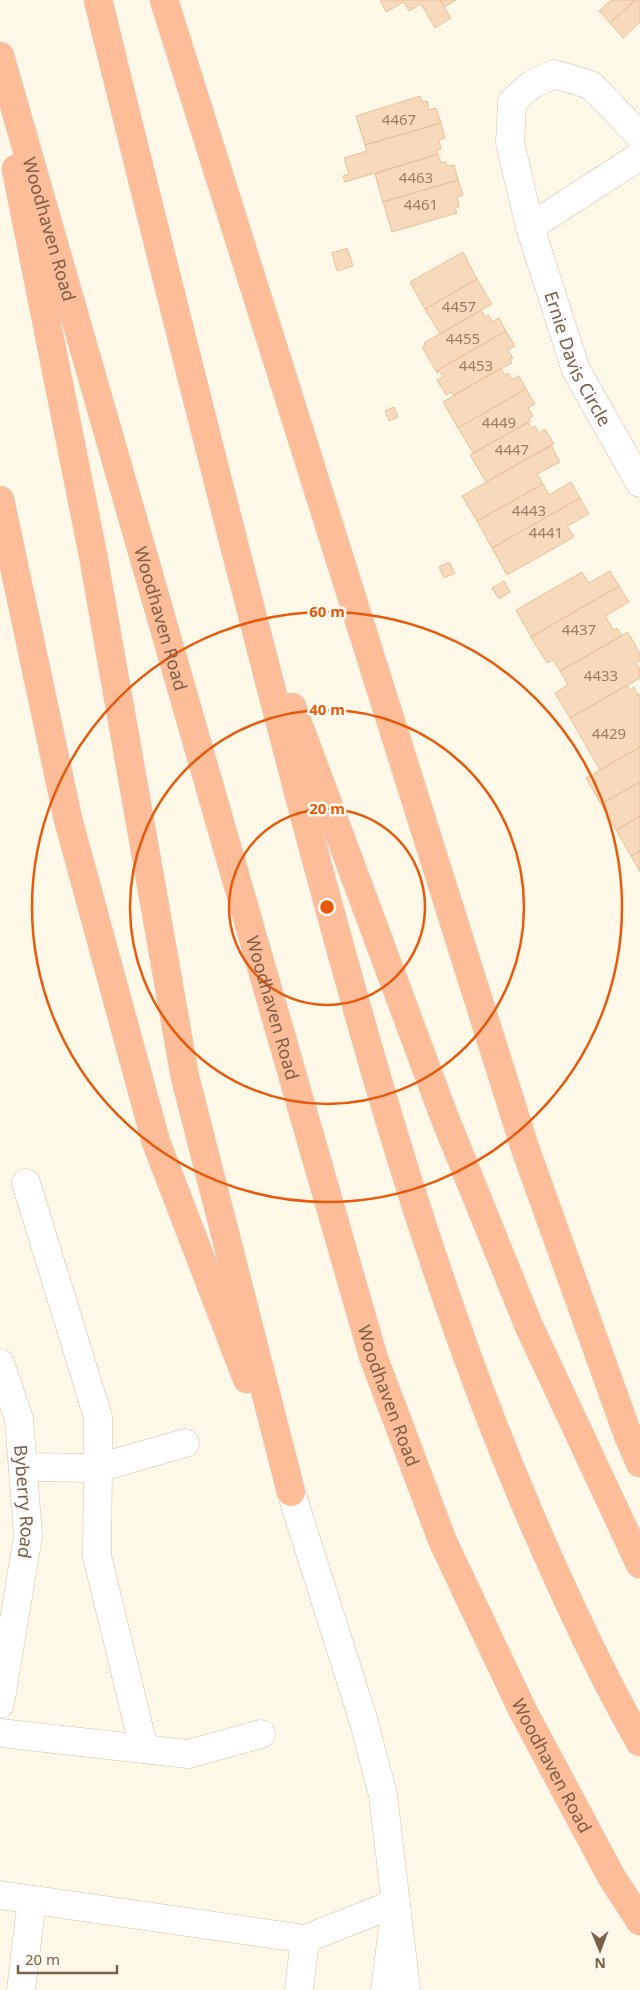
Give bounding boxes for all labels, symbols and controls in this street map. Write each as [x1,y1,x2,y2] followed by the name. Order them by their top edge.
[382,109,416,129] house number: 4467
[18,154,82,304] street label: Woodhaven Road
[399,167,433,187] house number: 4463
[404,194,438,214] house number: 4461
[539,288,617,430] street label: Ernie Davis Circle
[442,296,476,316] house number: 4457
[446,328,480,348] house number: 4455
[459,355,493,375] house number: 4453
[482,412,516,432] house number: 4449
[495,439,529,459] house number: 4447
[512,500,546,520] house number: 4443
[529,522,563,542] house number: 4441
[129,543,193,693] street label: Woodhaven Road
[309,601,345,621] text: 60 m
[562,619,596,639] house number: 4437
[584,665,618,685] house number: 4433
[309,699,345,719] text: 40 m
[592,723,626,743] house number: 4429
[309,798,345,818] text: 20 m
[318,898,336,916] centre of rings
[241,933,305,1082] street label: Woodhaven Road
[353,1322,425,1470] street label: Woodhaven Road
[9,1444,40,1560] street label: Byberry Road
[507,1694,598,1837] street label: Woodhaven Road
[575,1925,625,1975] north arrow
[18,1942,116,1974] scale bar
[25,1949,60,1969] text: 20 m
[594,1954,606,1973] text: N

